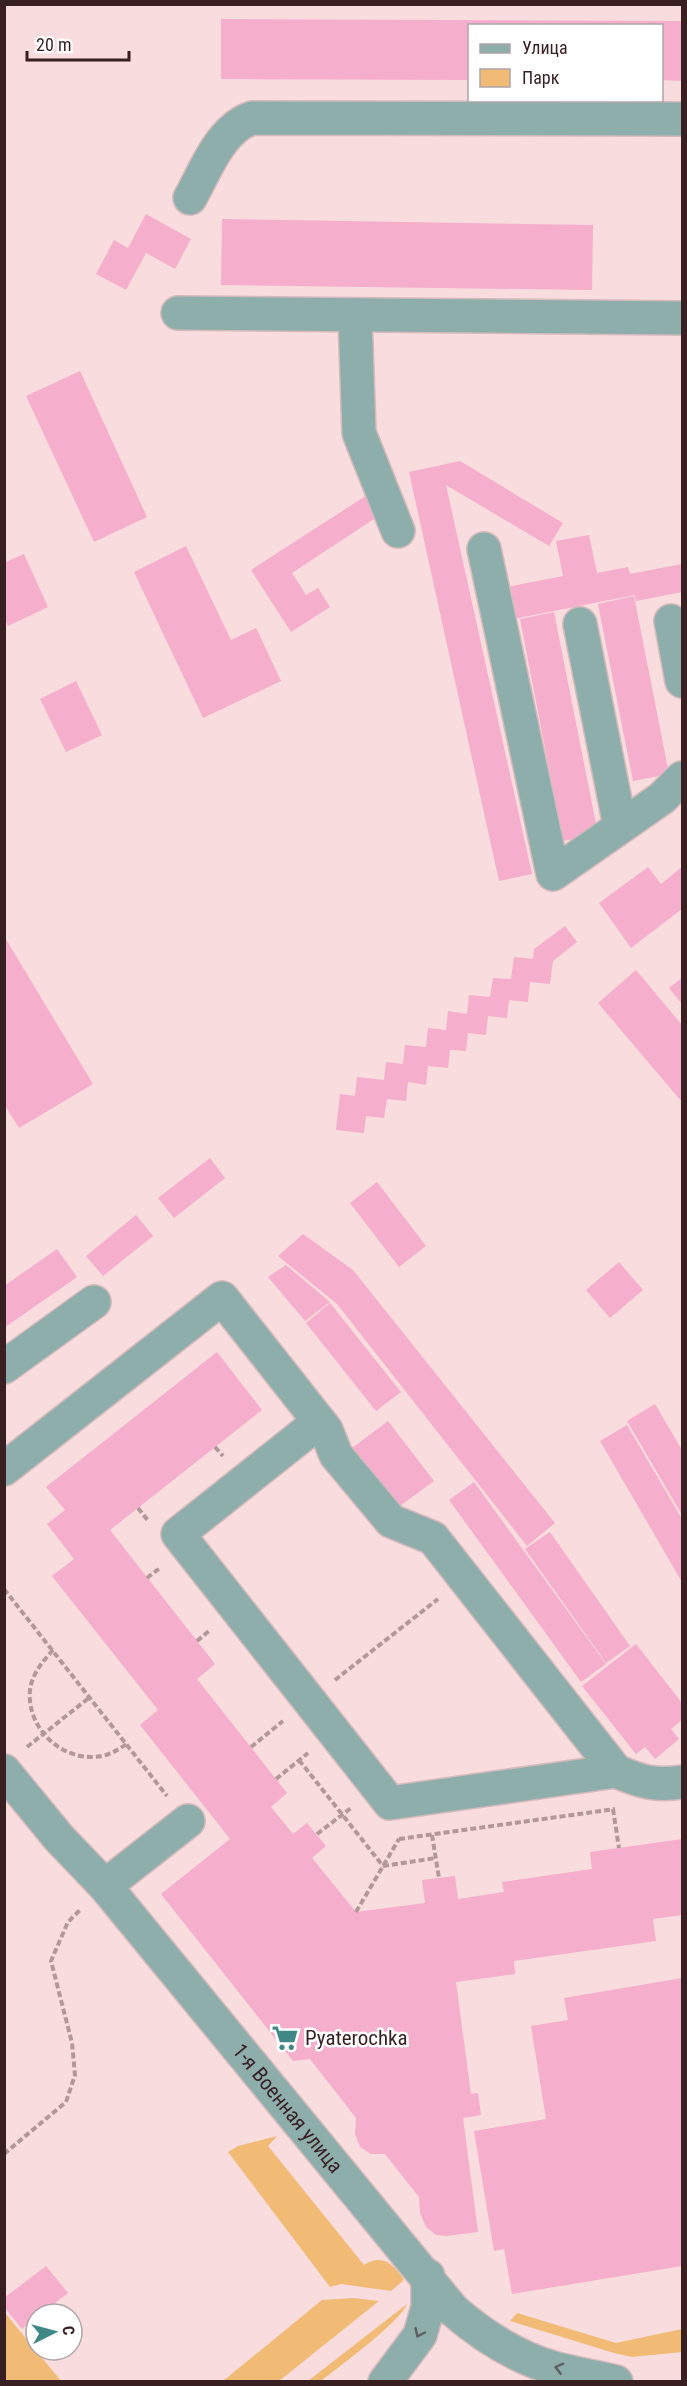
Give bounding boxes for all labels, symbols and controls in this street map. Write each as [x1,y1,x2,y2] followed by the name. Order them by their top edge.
[27,24,129,62] scale bar
[468,24,663,102] legend
[36,34,71,55] text: 20 m
[522,37,568,58] text: Улица
[522,67,560,88] text: Парк
[270,2023,300,2053] supermarket icon: Pyaterochka
[305,2026,408,2050] place label: Pyaterochka
[228,2039,348,2178] street label: 1-я Военная улица
[24,2302,84,2362] north arrow
[58,2325,78,2336] text: С
[414,2327,426,2338] one-way arrow
[554,2363,564,2376] one-way arrow

